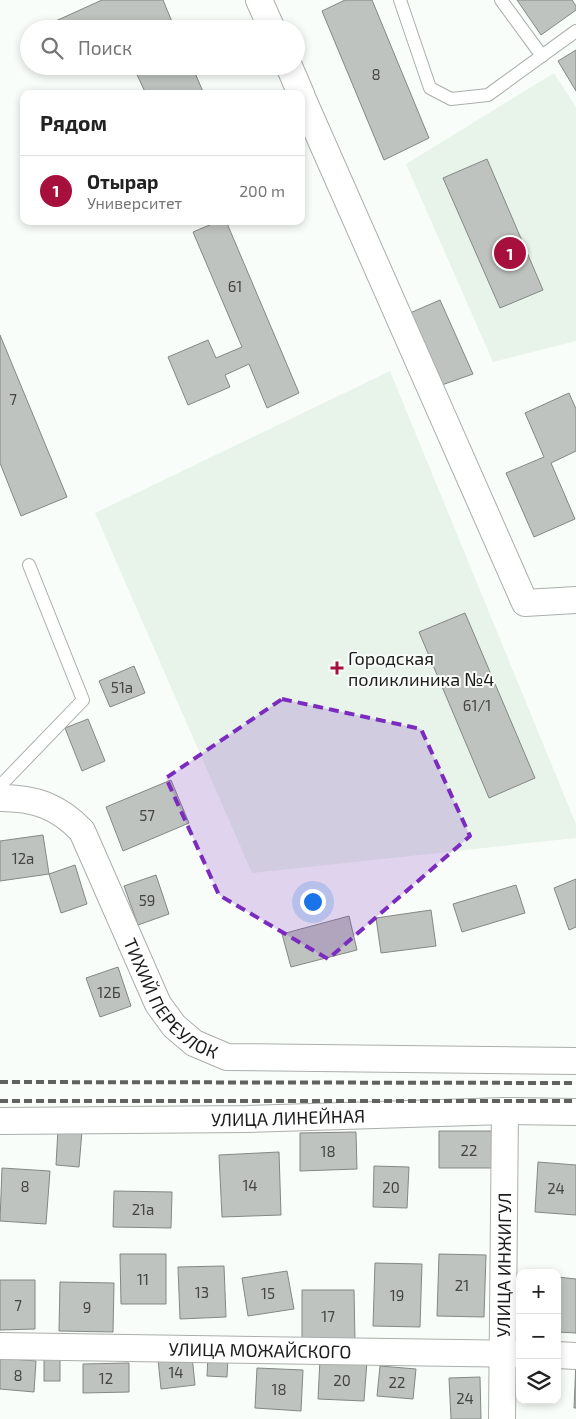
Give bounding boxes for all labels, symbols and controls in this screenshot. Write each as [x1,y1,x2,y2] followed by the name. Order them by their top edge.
[20,20,305,75] search box
[38,34,66,62] icon: search
[78,36,132,59] text: Поиск
[371,65,381,83] house number: 8
[40,110,107,135] text: Рядом
[87,170,159,193] text: Отырар
[53,181,59,200] text: 1
[239,181,285,200] text: 200 m
[87,193,182,212] text: Университет
[494,234,526,272] pin: 1
[228,277,242,295] house number: 61
[9,390,17,408] house number: 7
[348,647,494,690] place label: Городская поликлиника №4
[330,661,344,675] marker: Городская поликлиника №4
[111,678,133,696] house number: 51а
[463,696,491,714] house number: 61/1
[139,806,155,824] house number: 57
[12,849,34,867] house number: 12а
[300,889,326,915] your location
[139,891,155,909] house number: 59
[119,934,222,1063] street label: ТИХИЙ ПЕРЕУЛОК
[97,983,121,1001] house number: 12Б
[211,1104,365,1130] street label: УЛИЦА ЛИНЕЙНАЯ
[461,1141,477,1159] house number: 22
[320,1142,336,1160] house number: 18
[242,1176,258,1194] house number: 14
[20,1177,30,1195] house number: 8
[382,1178,400,1196] house number: 20
[547,1179,565,1197] house number: 24
[492,1192,515,1338] street label: УЛИЦА ИНЖИГУЛ
[132,1200,154,1218] house number: 21а
[516,1269,561,1404] map controls
[516,1269,561,1314] button: +
[137,1270,149,1288] house number: 11
[455,1276,469,1294] house number: 21
[195,1283,209,1301] house number: 13
[261,1284,275,1302] house number: 15
[390,1286,404,1304] house number: 19
[14,1296,22,1314] house number: 7
[83,1298,91,1316] house number: 9
[321,1307,335,1325] house number: 17
[516,1314,561,1359] button: −
[168,1338,352,1362] street label: УЛИЦА МОЖАЙСКОГО
[516,1359,561,1404] button: layers
[168,1363,184,1381] house number: 14
[13,1366,23,1384] house number: 8
[99,1369,113,1387] house number: 12
[333,1371,351,1389] house number: 20
[389,1373,405,1391] house number: 22
[271,1380,287,1398] house number: 18
[456,1389,474,1407] house number: 24

